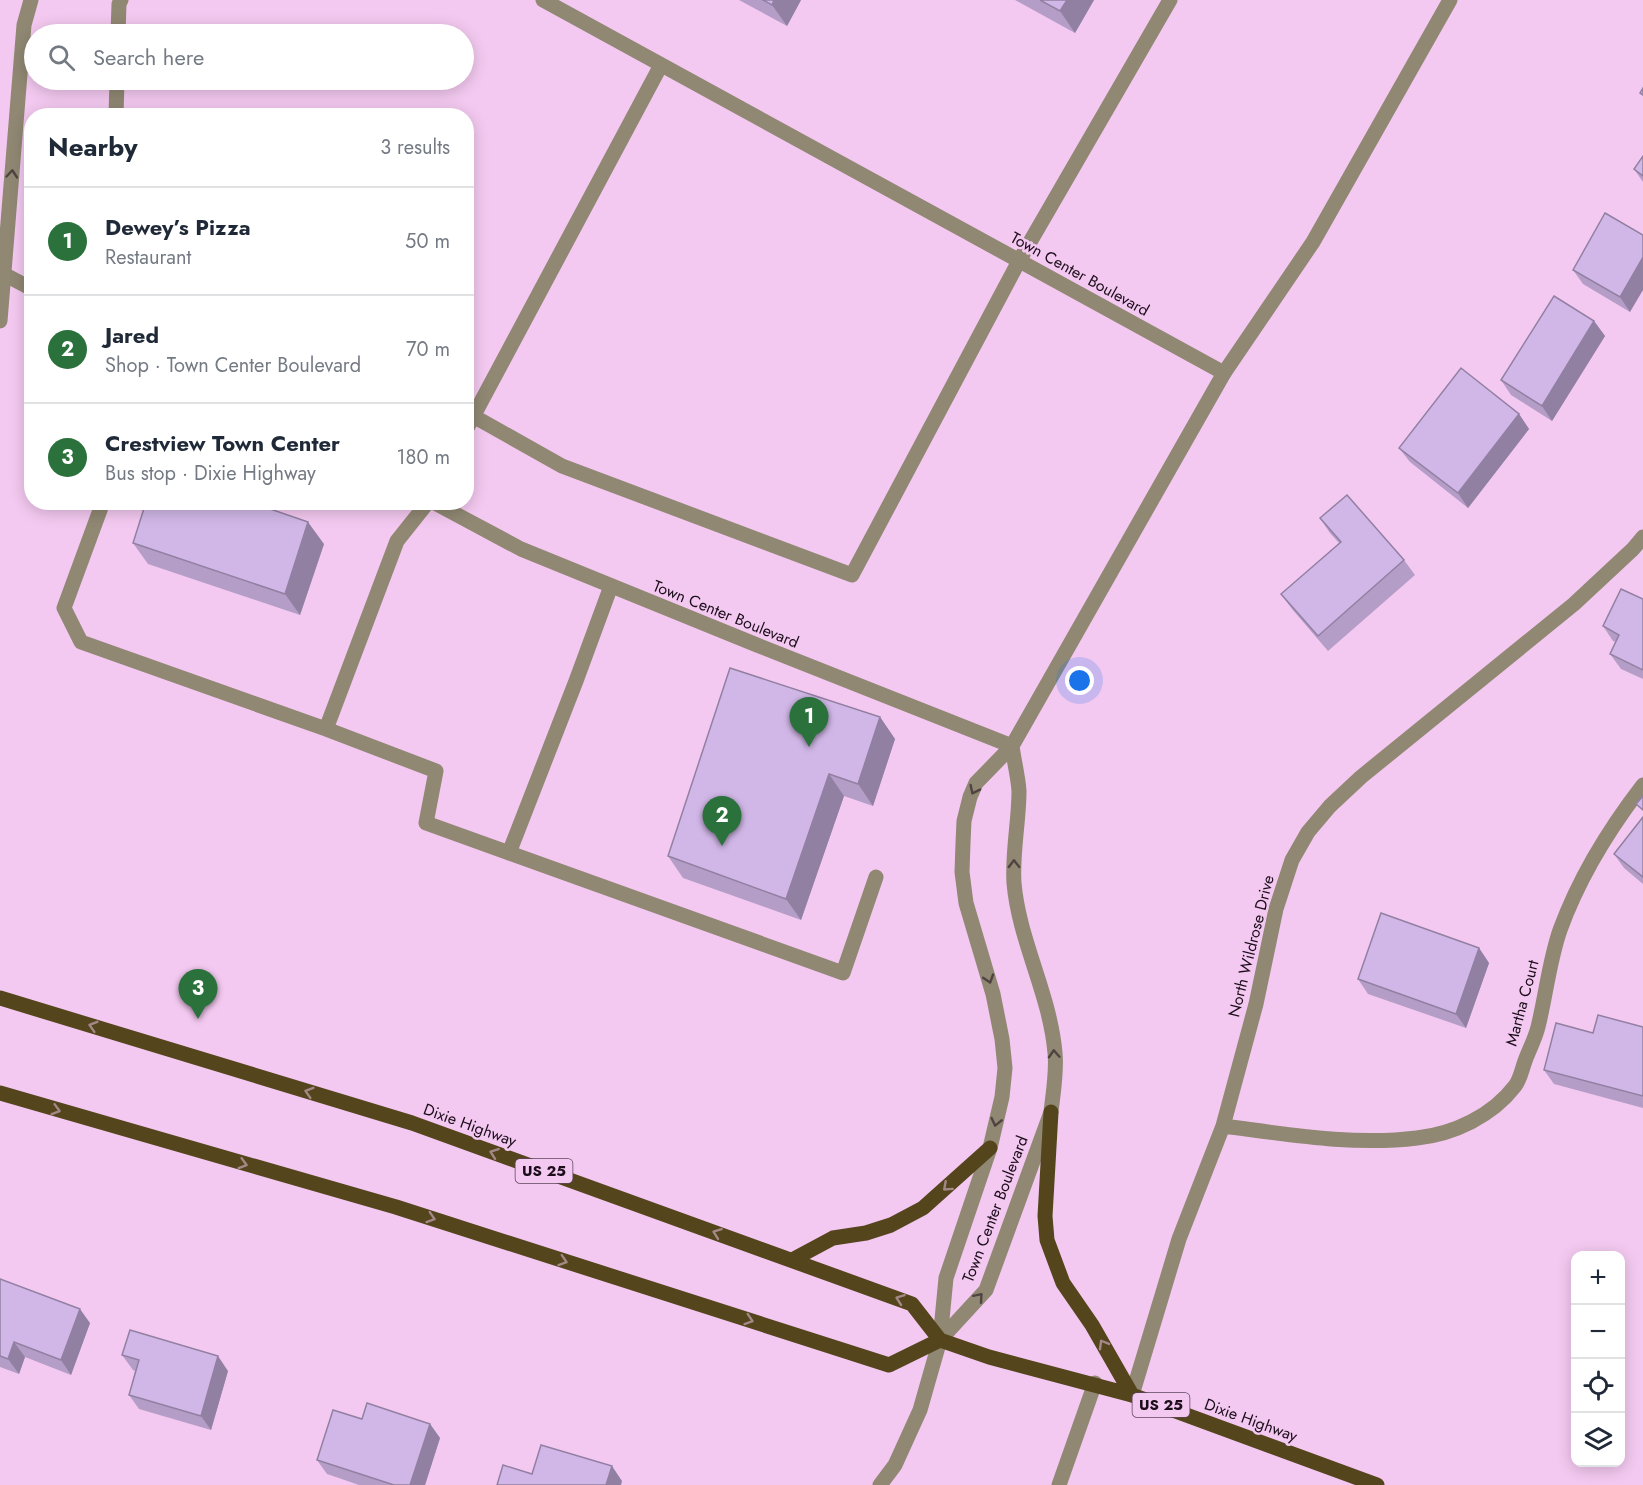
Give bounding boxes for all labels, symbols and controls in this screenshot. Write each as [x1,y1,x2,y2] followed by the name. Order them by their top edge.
[24,24,474,90] search box
[45,41,78,74] icon: search
[93,41,204,73] text: Search here
[48,128,137,166] text: Nearby
[380,133,450,162] text: 3 results
[5,170,18,179] one-way arrow
[105,211,251,243] text: Dewey’s Pizza
[1006,226,1154,322] street label: Town Center Boulevard
[62,227,73,256] text: 1
[405,227,450,256] text: 50 m
[105,243,191,272] text: Restaurant
[105,319,159,351] text: Jared
[61,335,74,364] text: 2
[406,335,450,364] text: 70 m
[105,351,361,380] text: Shop · Town Center Boulevard
[105,427,340,459] text: Crestview Town Center
[61,443,74,472] text: 3
[396,443,450,472] text: 180 m
[105,459,316,488] text: Bus stop · Dixie Highway
[650,574,802,654] street label: Town Center Boulevard
[1065,666,1094,695] your location
[790,698,828,747] pin: 1
[969,783,981,794] one-way arrow
[702,796,742,846] pin: 2
[1008,859,1020,868] one-way arrow
[1222,873,1280,1019] street label: North Wildrose Drive
[1499,957,1545,1049] street label: Martha Court
[178,970,218,1019] pin: 3
[981,973,994,984] one-way arrow
[88,1021,99,1034] one-way arrow
[1048,1049,1061,1058] one-way arrow
[304,1087,315,1099] one-way arrow
[420,1098,521,1153] street label: Dixie Highway
[50,1103,61,1115] one-way arrow
[990,1117,1003,1127] one-way arrow
[956,1132,1034,1286] street label: Town Center Boulevard
[489,1147,500,1160] one-way arrow
[237,1157,248,1169] one-way arrow
[516,1159,572,1183] road number: US 25
[943,1180,954,1191] one-way arrow
[425,1211,436,1224] one-way arrow
[712,1227,723,1240] one-way arrow
[1571,1251,1625,1467] map controls
[1571,1251,1625,1305] button: +
[557,1253,568,1266] one-way arrow
[972,1293,983,1304] one-way arrow
[895,1294,906,1307] one-way arrow
[1571,1305,1625,1359] button: −
[743,1313,754,1325] one-way arrow
[1098,1340,1110,1350] one-way arrow
[1571,1359,1625,1413] button: locate
[1132,1393,1190,1417] road number: US 25
[1201,1393,1302,1448] street label: Dixie Highway
[1571,1413,1625,1467] button: layers

